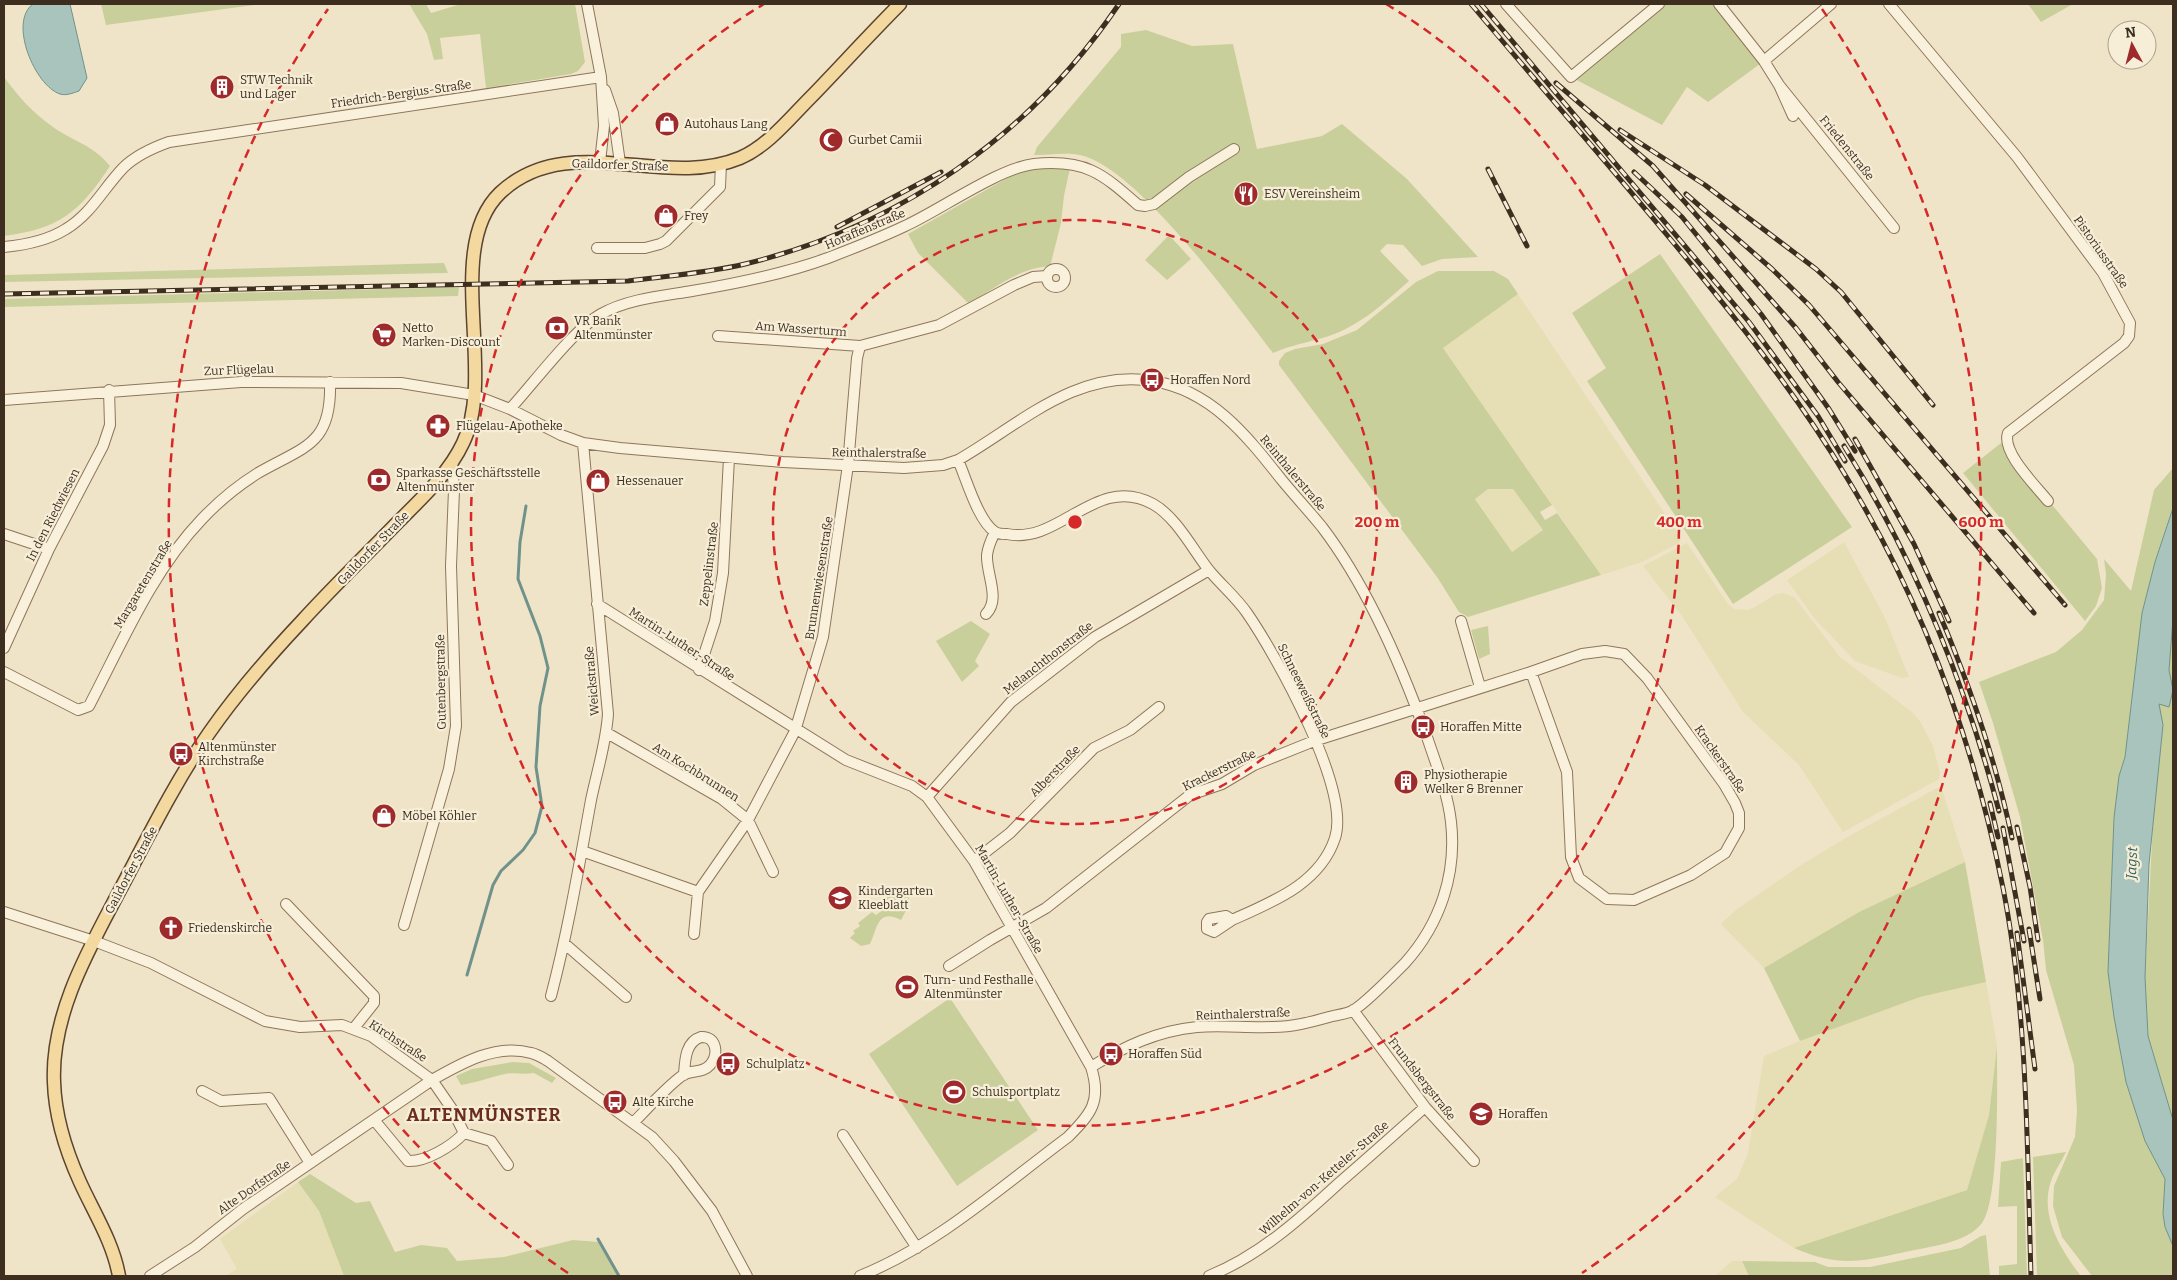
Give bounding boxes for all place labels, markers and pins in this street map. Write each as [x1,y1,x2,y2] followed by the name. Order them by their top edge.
[240,73,313,101] place label: STW Technik und Lager
[209,74,235,100] building icon: STW Technik und Lager
[654,111,680,137] shop icon: Autohaus Lang
[684,117,768,131] place label: Autohaus Lang
[818,127,844,153] mosque icon: Gurbet Camii
[848,133,923,147] place label: Gurbet Camii
[1233,181,1259,207] restaurant icon: ESV Vereinsheim
[1264,187,1361,201] place label: ESV Vereinsheim
[653,203,679,229] shop icon: Frey
[684,209,709,223] place label: Frey
[574,314,653,342] place label: VR Bank Altenmünster
[544,315,570,341] bank icon: VR Bank Altenmünster
[402,321,501,349] place label: Netto Marken-Discount
[371,322,397,348] supermarket icon: Netto Marken-Discount
[1139,367,1165,393] bus stop icon: Horaffen Nord
[1170,373,1251,387] place label: Horaffen Nord
[425,413,451,439] pharmacy icon: Flügelau-Apotheke
[456,419,563,433] place label: Flügelau-Apotheke
[396,466,540,494] place label: Sparkasse Geschäftsstelle Altenmünster
[366,467,392,493] bank icon: Sparkasse Geschäftsstelle Altenmünster
[585,468,611,494] shop icon: Hessenauer
[616,474,684,488] place label: Hessenauer
[1066,513,1084,531] centre of rings
[1410,714,1436,740] bus stop icon: Horaffen Mitte
[1440,720,1522,734] place label: Horaffen Mitte
[198,740,277,768] place label: Altenmünster Kirchstraße
[168,741,194,767] bus stop icon: Altenmünster Kirchstraße
[1424,768,1524,796] place label: Physiotherapie Welker & Brenner
[1393,769,1419,795] building icon: Physiotherapie Welker & Brenner
[371,803,397,829] shop icon: Möbel Köhler
[402,809,477,823] place label: Möbel Köhler
[858,884,933,912] place label: Kindergarten Kleeblatt
[827,885,853,911] school or university icon: Kindergarten Kleeblatt
[158,915,184,941] church icon: Friedenskirche
[188,921,272,935] place label: Friedenskirche
[924,973,1034,1001] place label: Turn- und Festhalle Altenmünster
[894,974,920,1000] sports icon: Turn- und Festhalle Altenmünster
[1098,1041,1124,1067] bus stop icon: Horaffen Süd
[1128,1047,1202,1061] place label: Horaffen Süd
[715,1051,741,1077] bus stop icon: Schulplatz
[746,1057,805,1071] place label: Schulplatz
[941,1079,967,1105] sports icon: Schulsportplatz
[972,1085,1060,1099] place label: Schulsportplatz
[602,1089,628,1115] bus stop icon: Alte Kirche
[632,1095,694,1109] place label: Alte Kirche
[1468,1101,1494,1127] school or university icon: Horaffen
[1498,1107,1548,1121] place label: Horaffen

